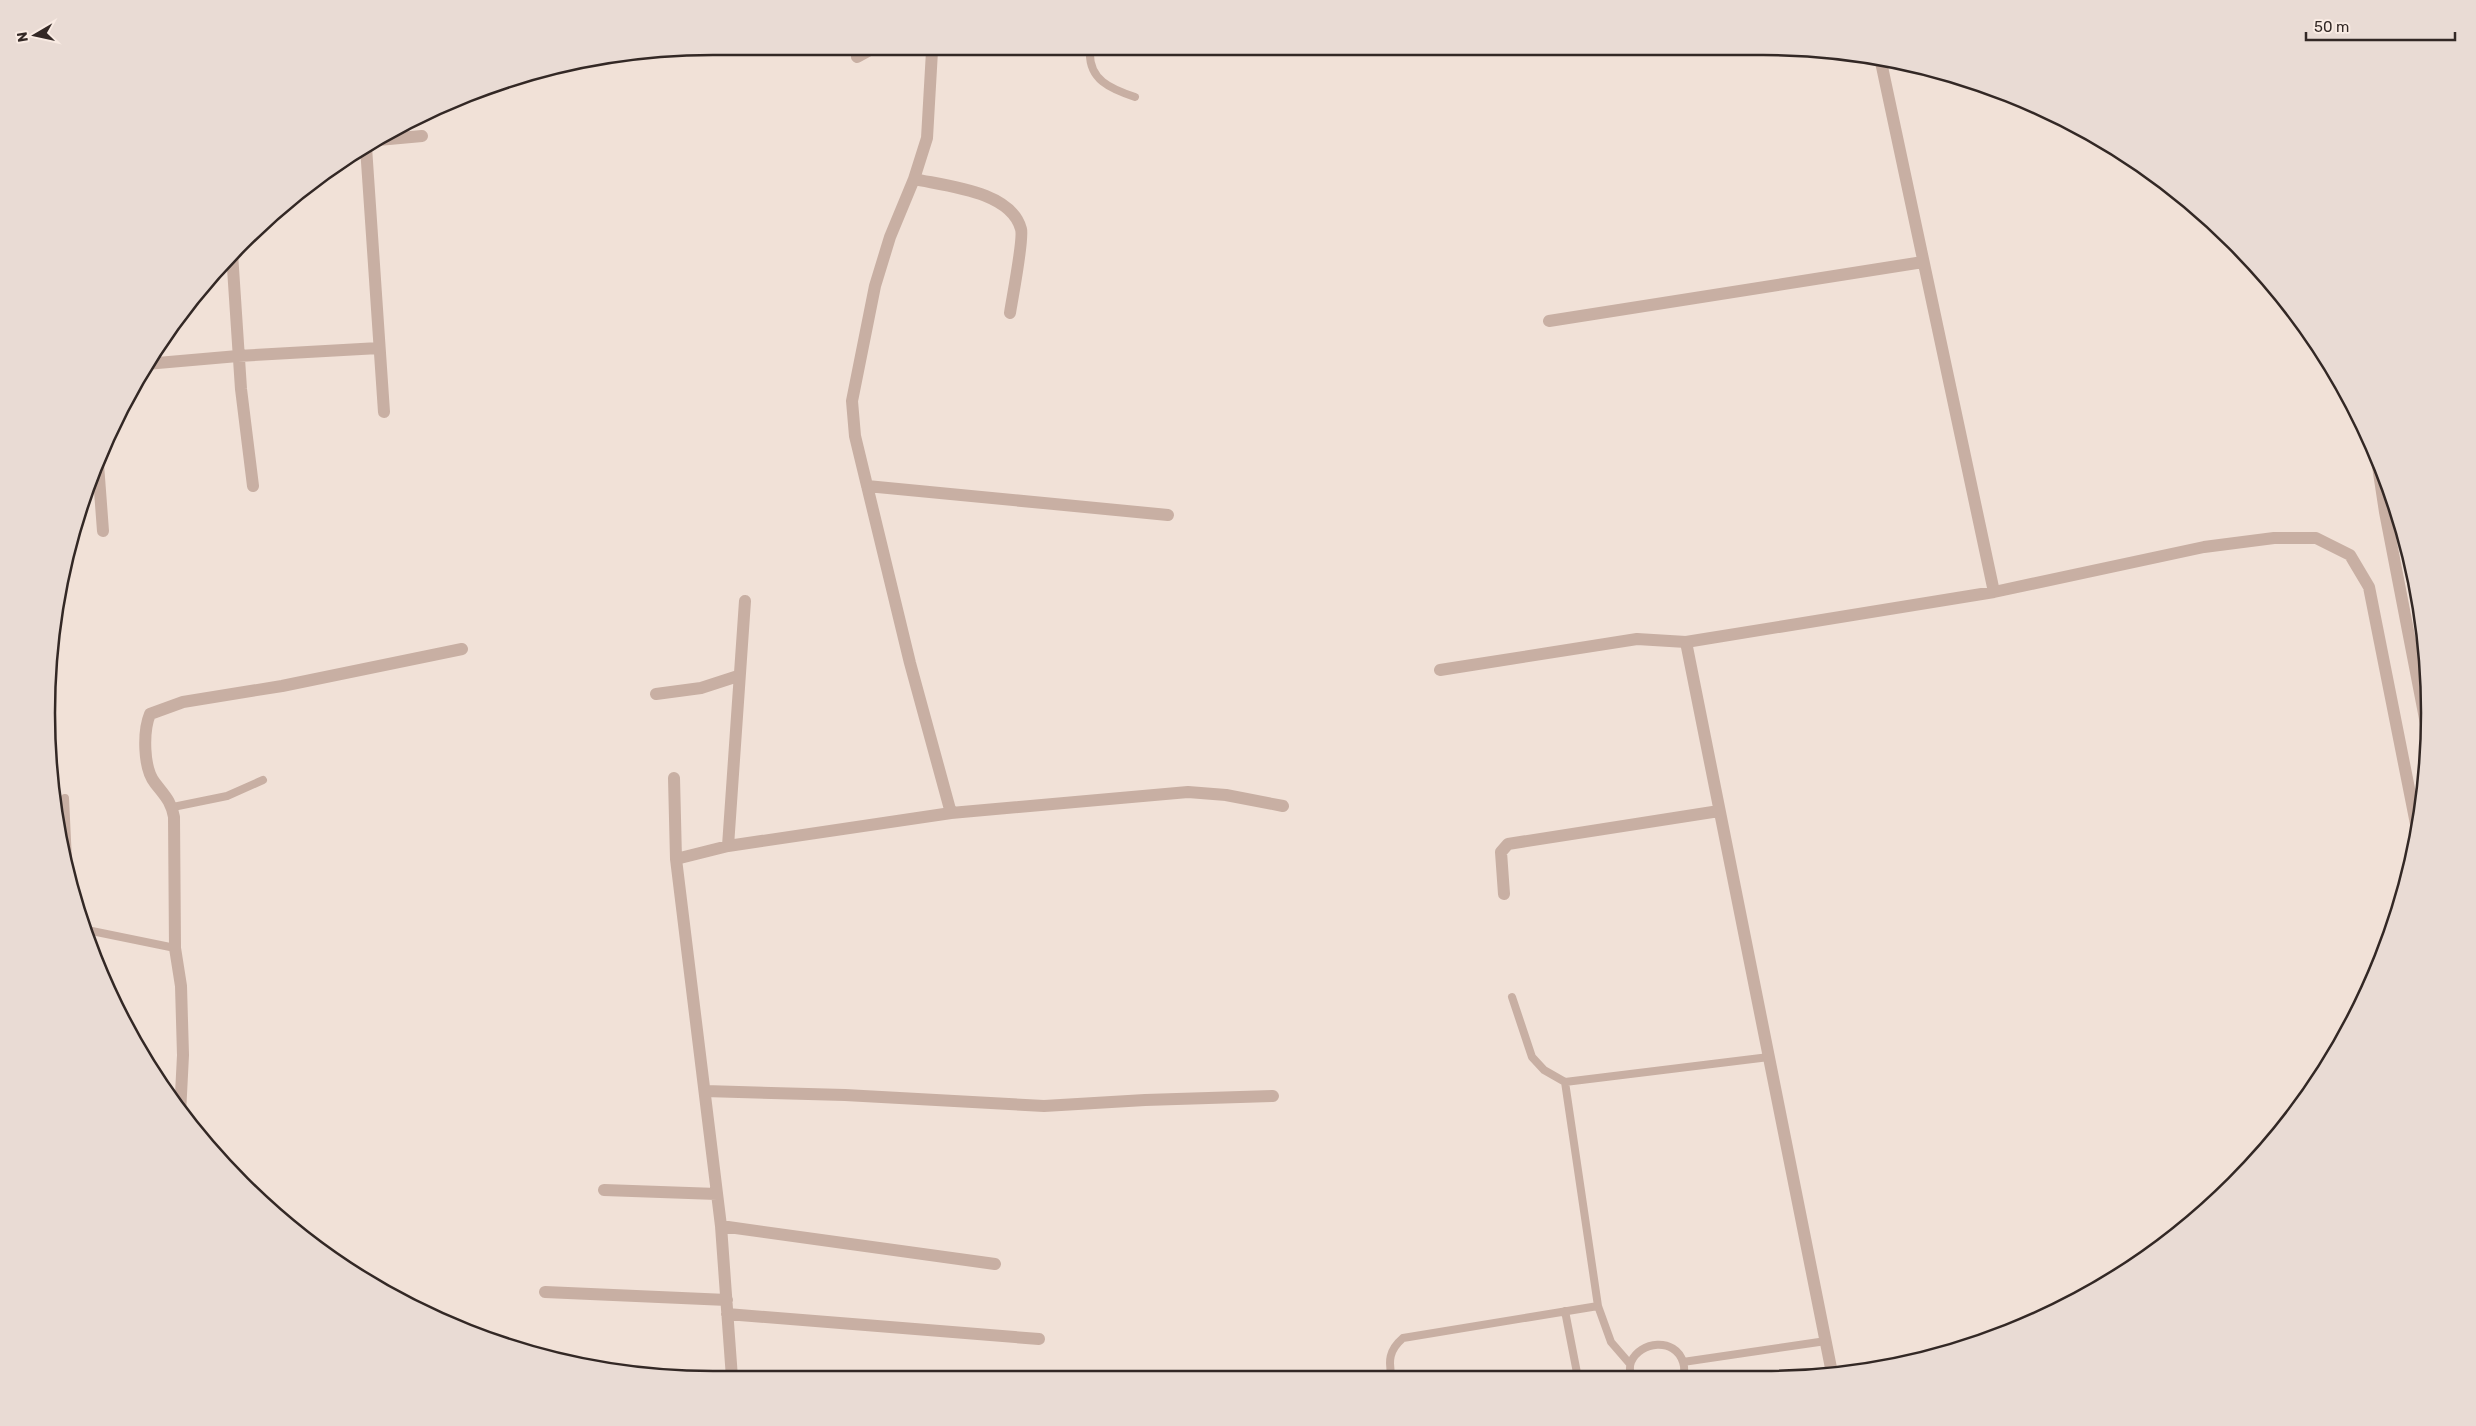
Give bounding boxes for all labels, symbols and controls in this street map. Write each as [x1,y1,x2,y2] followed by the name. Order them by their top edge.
[10,10,60,60] north arrow
[2306,10,2455,42] scale bar
[2314,18,2349,36] text: 50 m
[13,31,32,43] text: N

